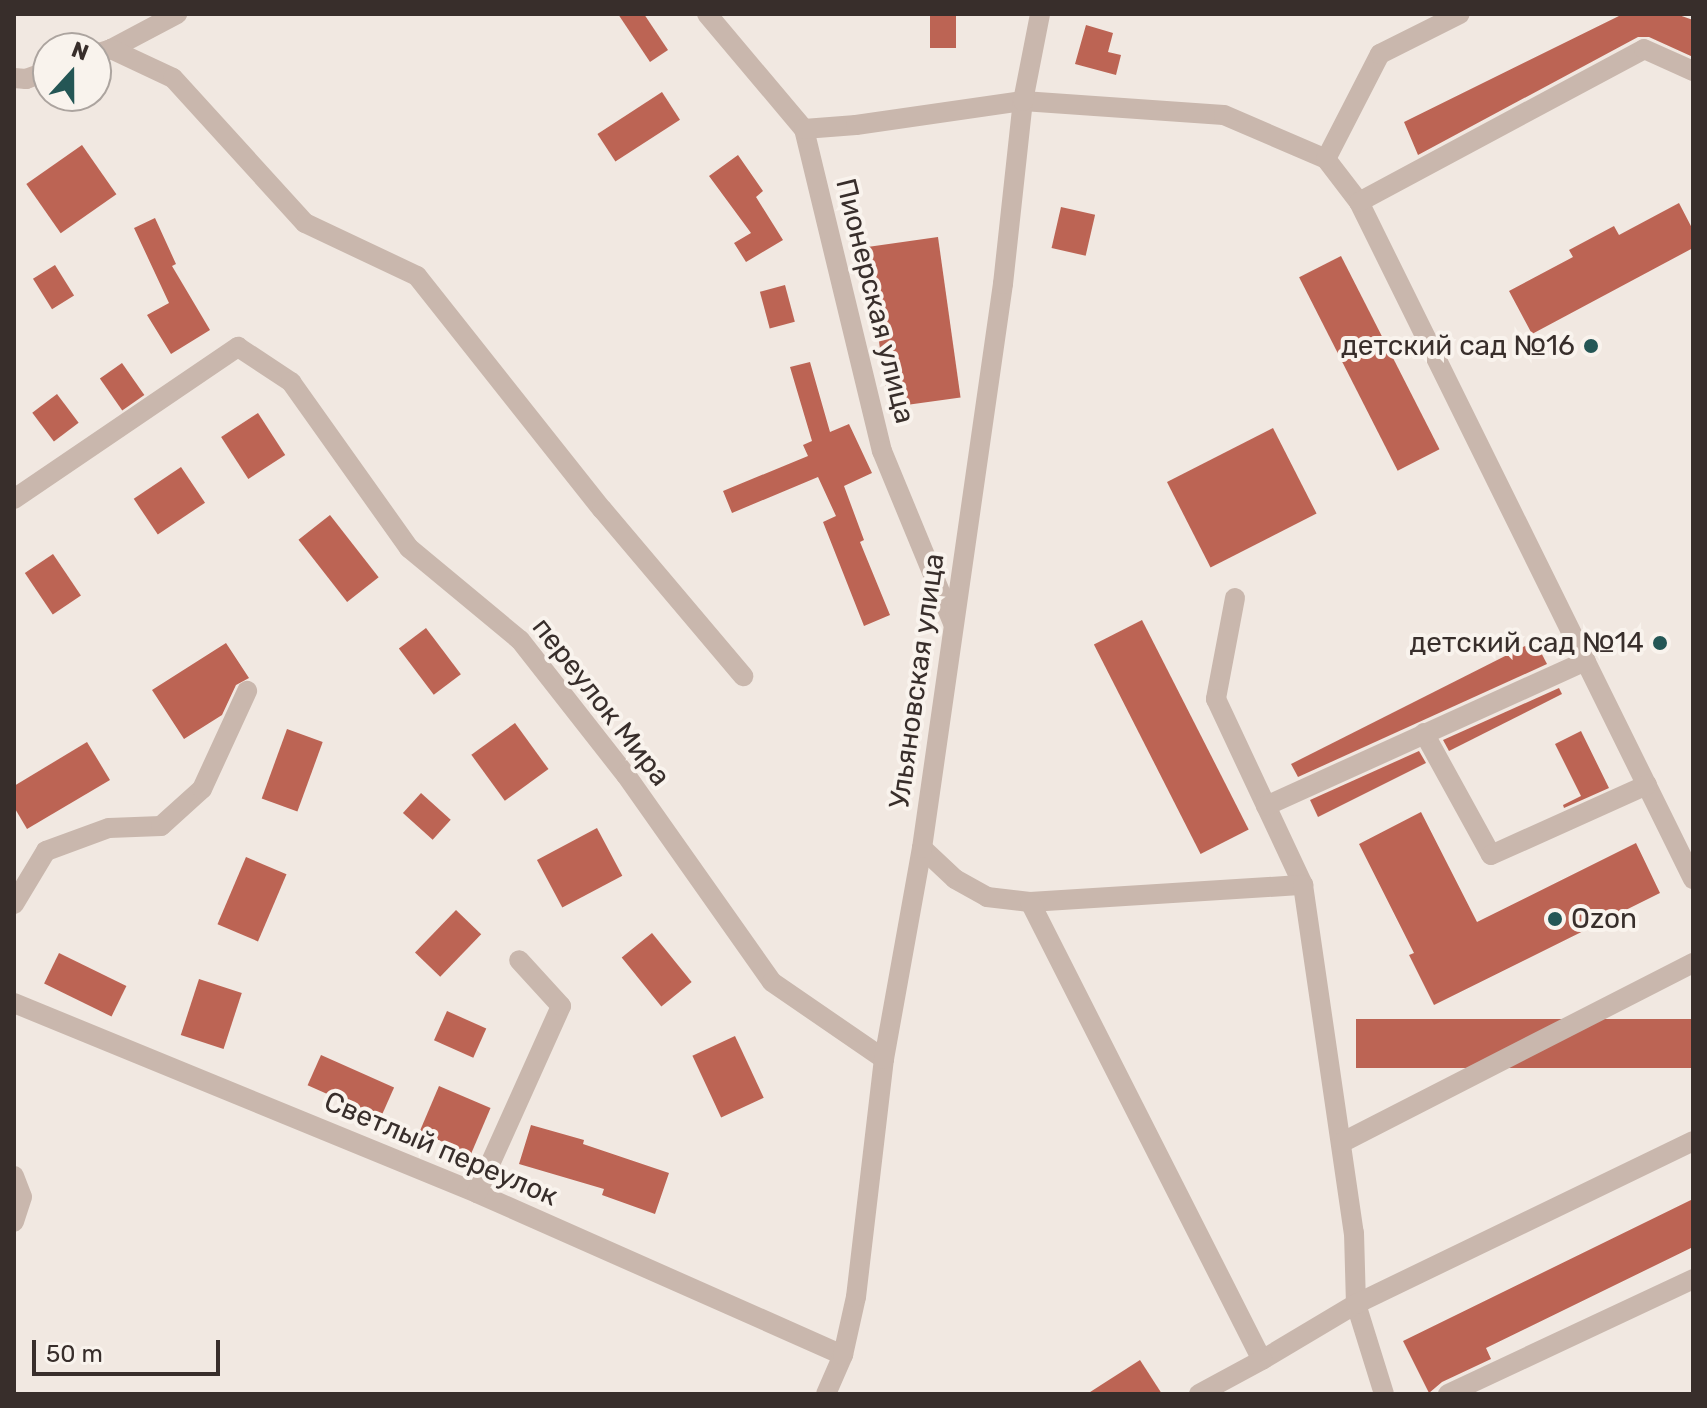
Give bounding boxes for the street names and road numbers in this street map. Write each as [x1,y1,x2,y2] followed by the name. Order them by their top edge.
[828,175,922,427] street label: Пионерская улица
[882,551,952,811] street label: Ульяновская улица
[525,611,677,793] street label: переулок Мира
[319,1085,563,1213] street label: Светлый переулок

